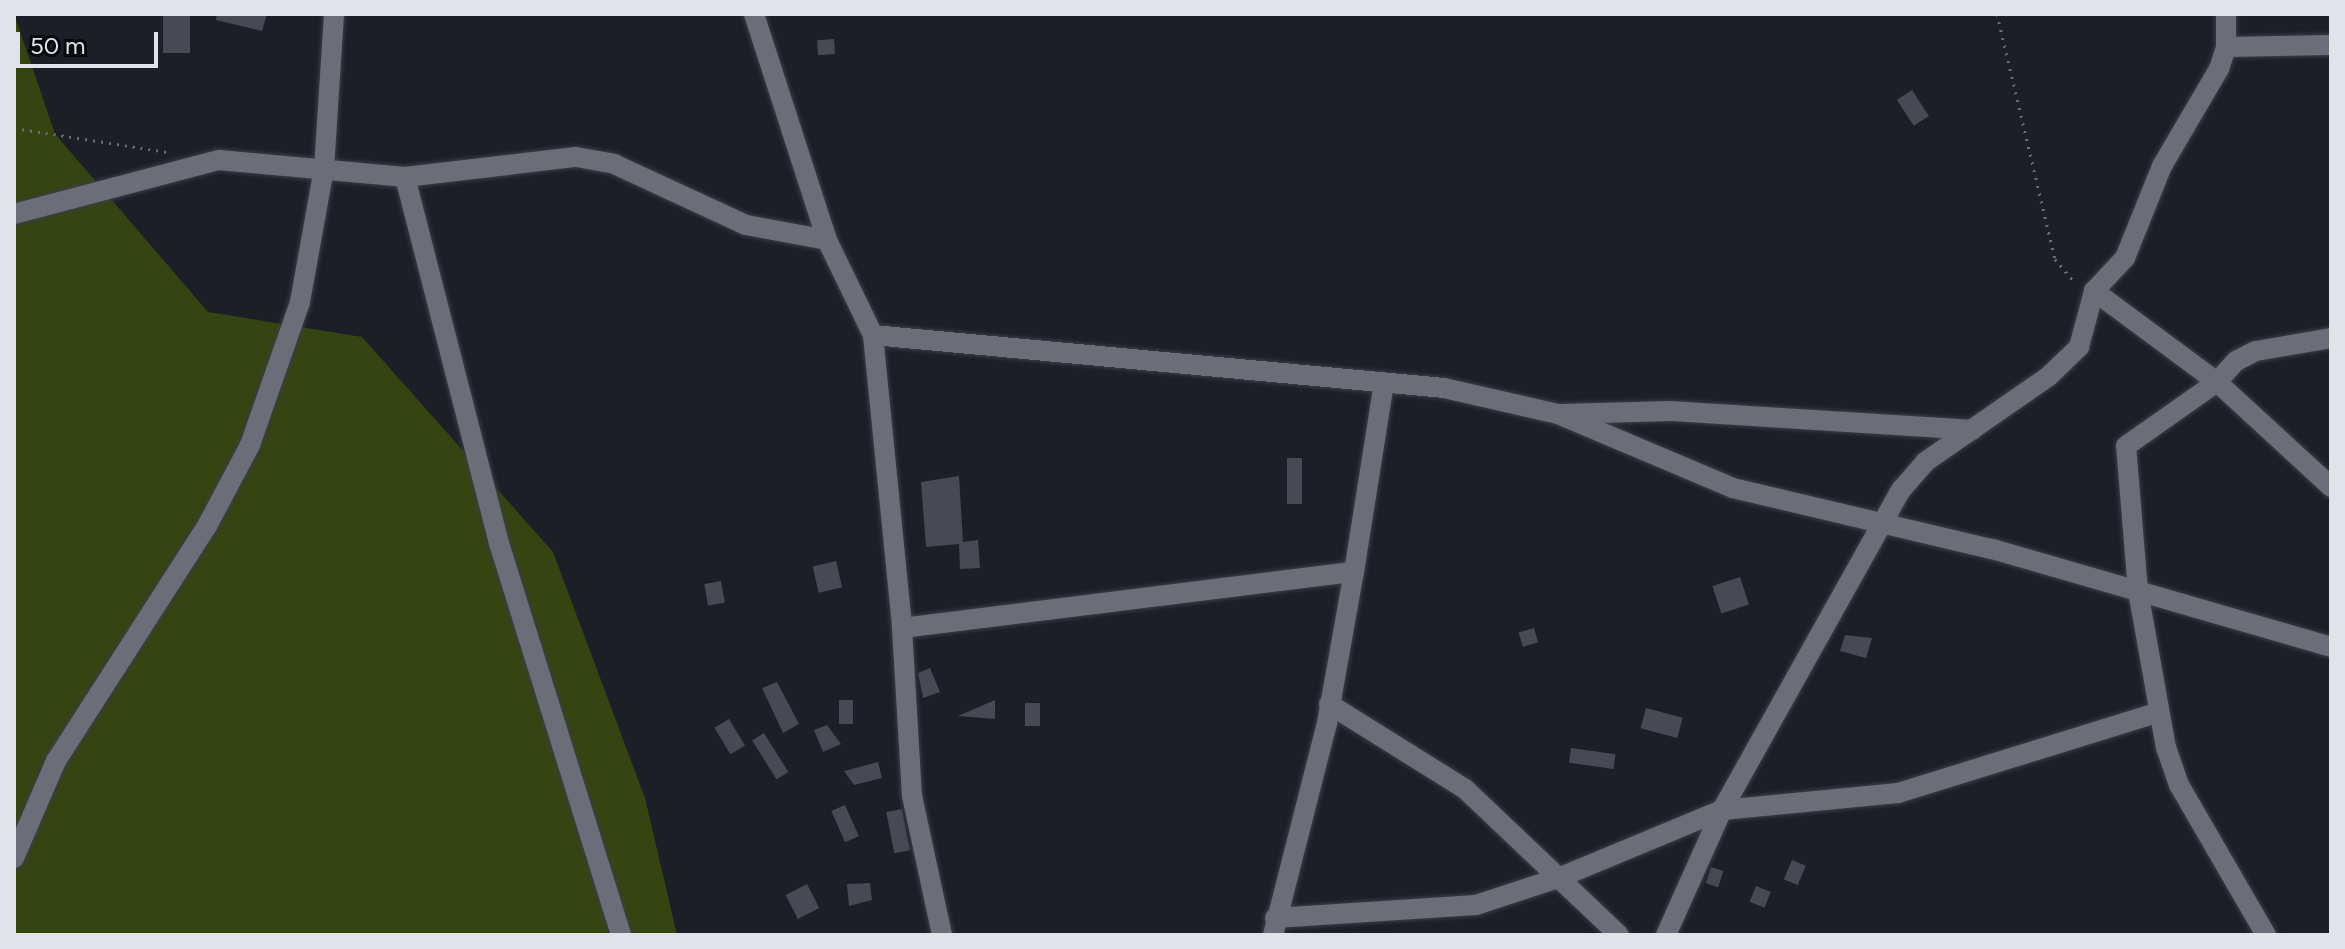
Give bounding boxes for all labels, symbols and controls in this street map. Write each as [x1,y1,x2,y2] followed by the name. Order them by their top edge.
[20,16,162,66] scale bar
[30,31,86,60] text: 50 m

